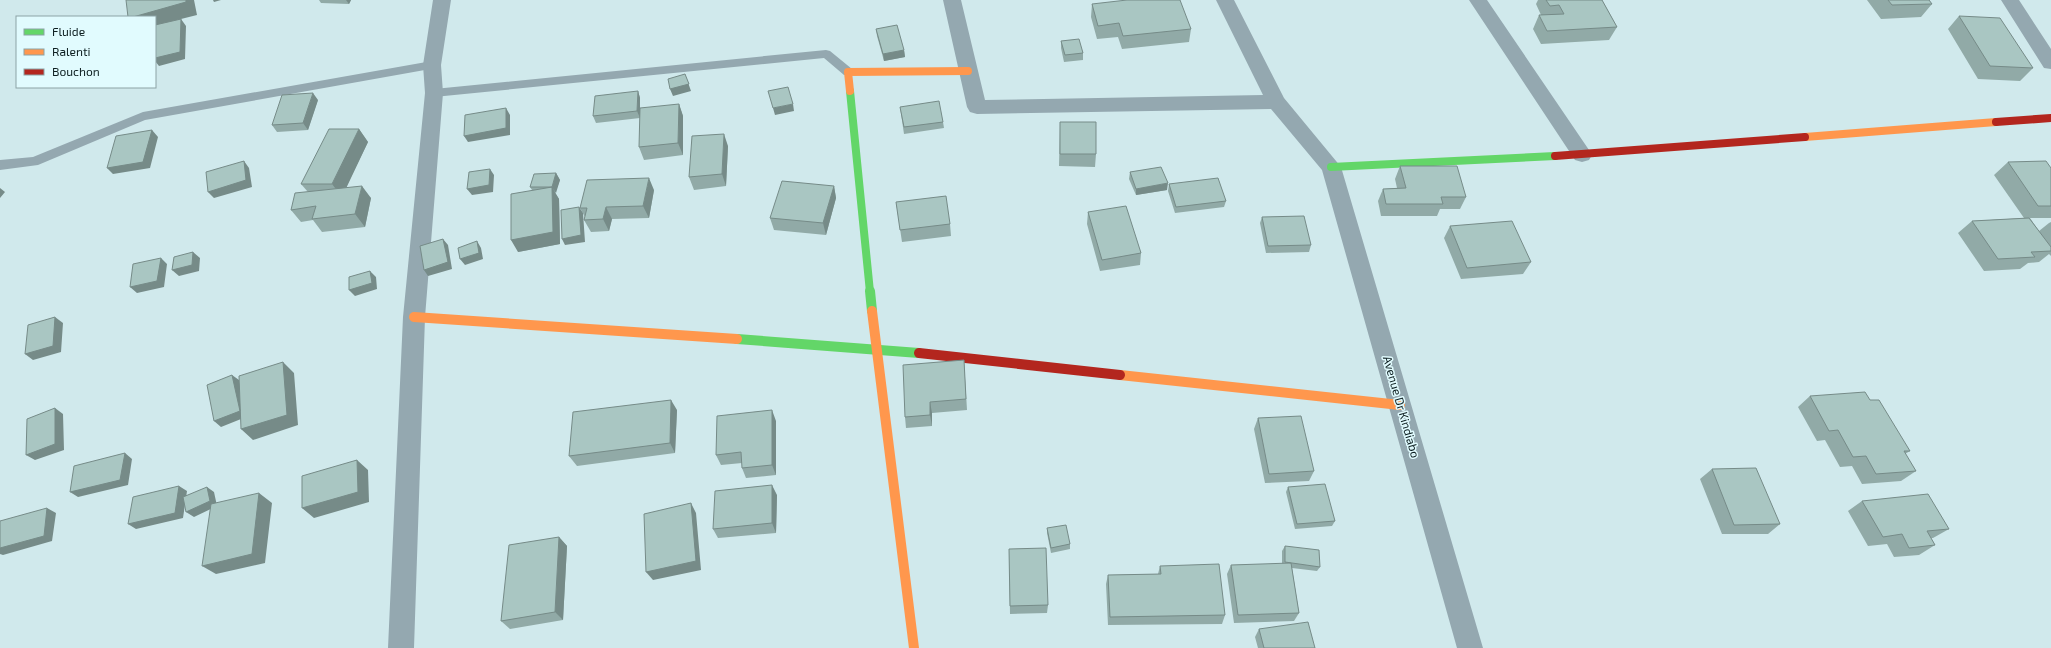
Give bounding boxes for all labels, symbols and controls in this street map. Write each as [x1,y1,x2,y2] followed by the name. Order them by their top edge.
[16,16,156,88] legend
[52,24,85,38] text: Fluide
[52,44,91,58] text: Ralenti
[52,64,100,78] text: Bouchon
[1381,354,1423,459] street label: Avenue Dr Kindiabo

